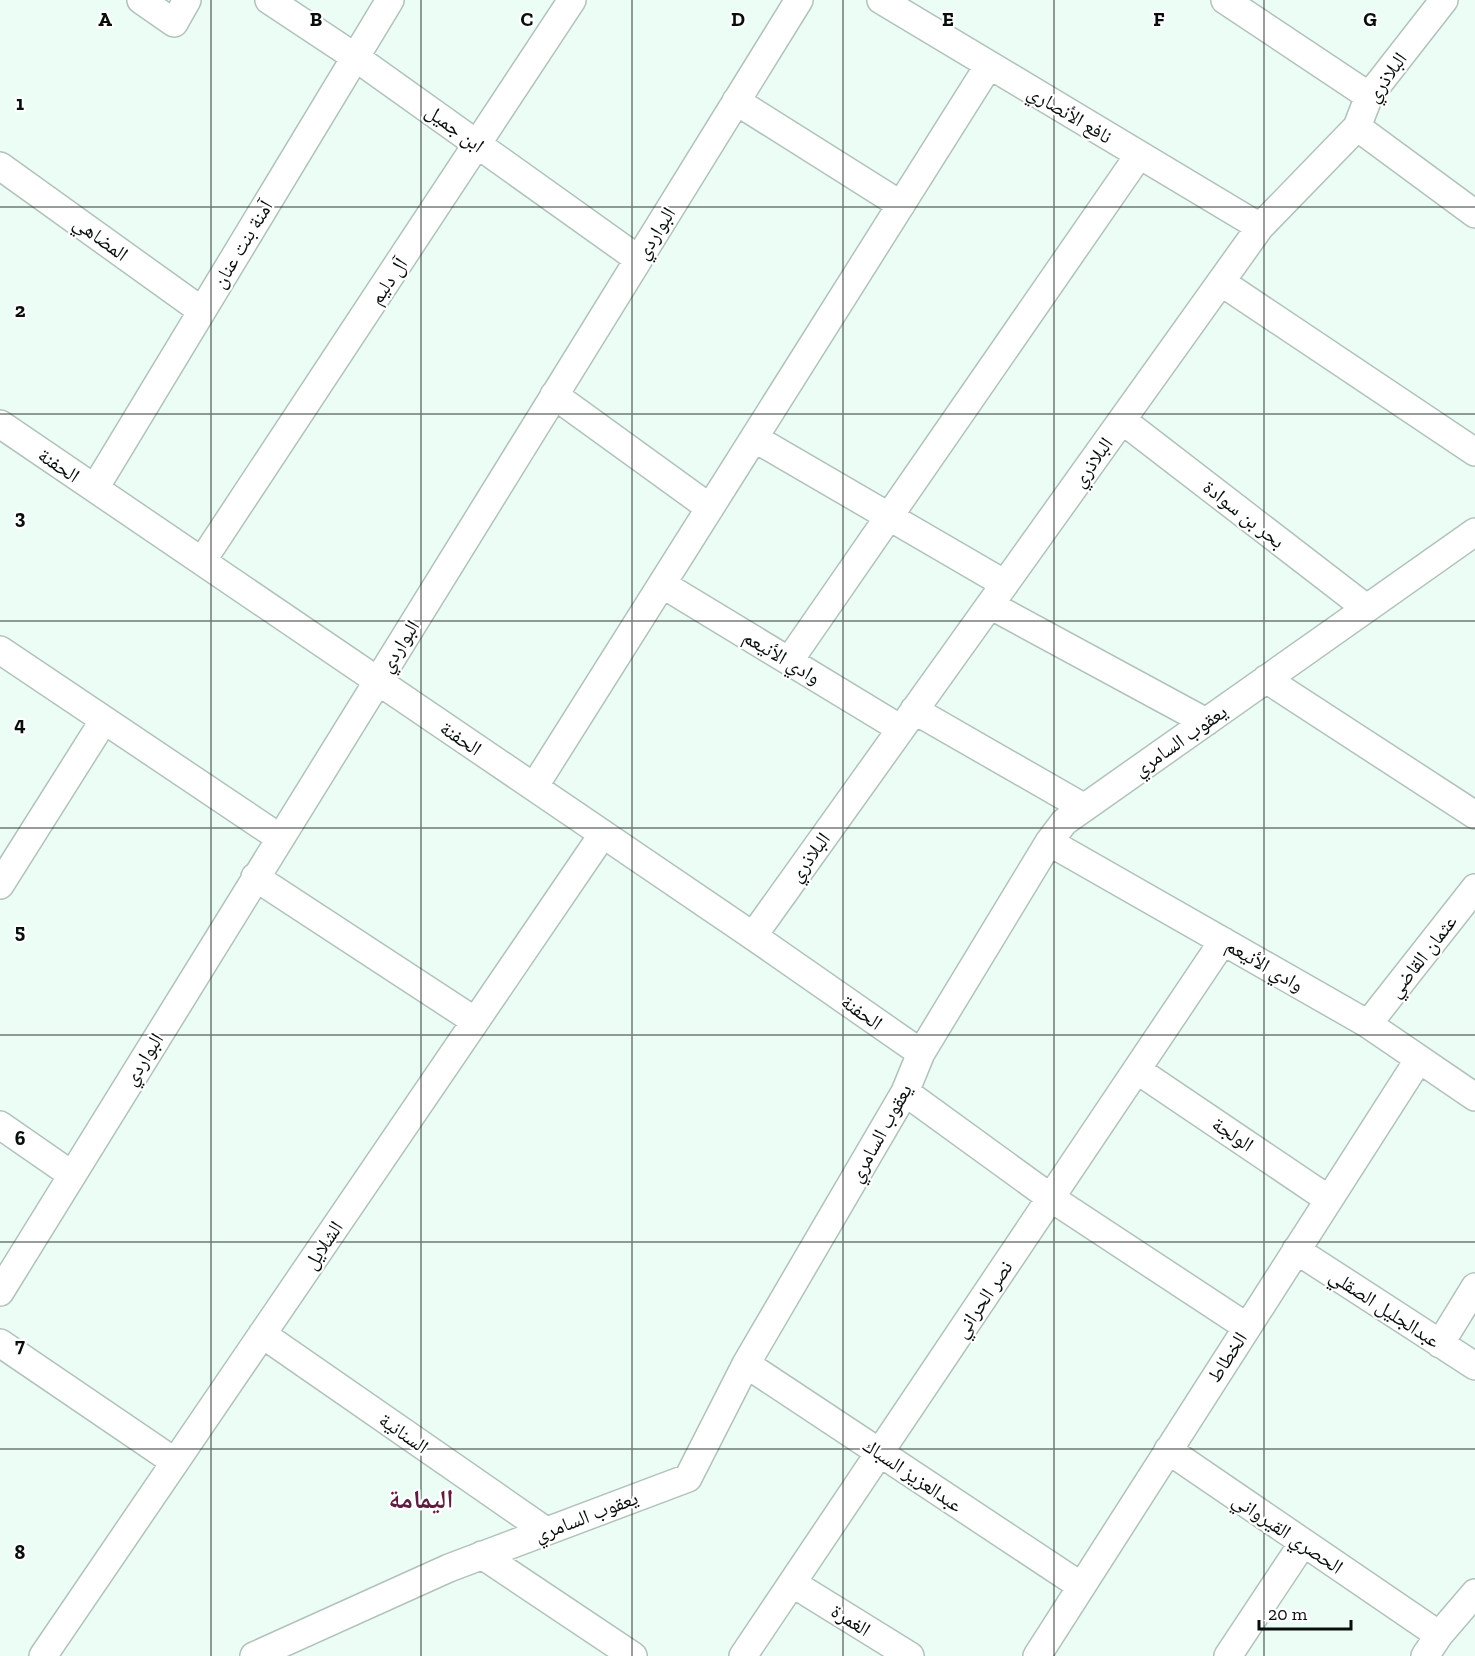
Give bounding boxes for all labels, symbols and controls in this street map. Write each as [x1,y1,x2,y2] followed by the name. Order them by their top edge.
[98,7,112,31] text: A
[310,7,322,31] text: B
[521,7,534,31] text: C
[731,7,745,31] text: D
[942,7,954,31] text: E
[1153,7,1165,31] text: F
[1363,7,1377,31] text: G
[1360,47,1415,109] street label: البلاذري
[1021,79,1117,152] street label: نافع الأنصاري
[16,91,24,115] text: 1
[421,99,489,157] street label: ابن جميل
[206,195,278,292] street label: آمنة بنت عنان
[630,202,684,266] street label: البواردي
[67,210,133,269] street label: المضاهي
[364,252,415,310] street label: آل دليم
[15,298,26,322] text: 2
[1066,432,1121,494] street label: البلاذري
[34,442,84,488] street label: الحفنة
[1198,475,1290,553] street label: بحر بن سوادة
[15,505,26,529] text: 3
[374,615,428,679] street label: البواردي
[737,625,825,693] street label: وادي الأنيعم
[1128,699,1234,784] street label: يعقوب السامري
[14,712,26,736] text: 4
[436,715,486,761] street label: الحفنة
[783,828,838,889] street label: البلاذري
[1382,910,1465,1005] street label: عثمان القاضي
[15,919,25,943] text: 5
[1220,933,1308,1000] street label: وادي الأنيعم
[837,989,887,1035] street label: الحفنة
[118,1028,172,1092] street label: البواردي
[843,1079,921,1189] street label: يعقوب السامري
[1208,1111,1258,1157] street label: الولجة
[15,1126,26,1150] text: 6
[298,1216,348,1274] street label: الشلايل
[948,1256,1021,1345] street label: نصر الحراني
[1323,1263,1445,1356] street label: عبدالجليل الصقلي
[1202,1327,1252,1387] street label: الخطاط
[15,1333,25,1357] text: 7
[375,1407,433,1459] street label: السنانية
[859,1433,967,1517] street label: عبدالعزيز السباك
[388,1483,454,1515] district label: اليمامة
[531,1485,643,1551] street label: يعقوب السامري
[1226,1487,1348,1582] street label: الحصري القيرواني
[15,1540,26,1564] text: 8
[1259,1593,1350,1631] scale bar
[827,1599,875,1641] street label: الغمرة
[1268,1603,1308,1625] text: 20 m

